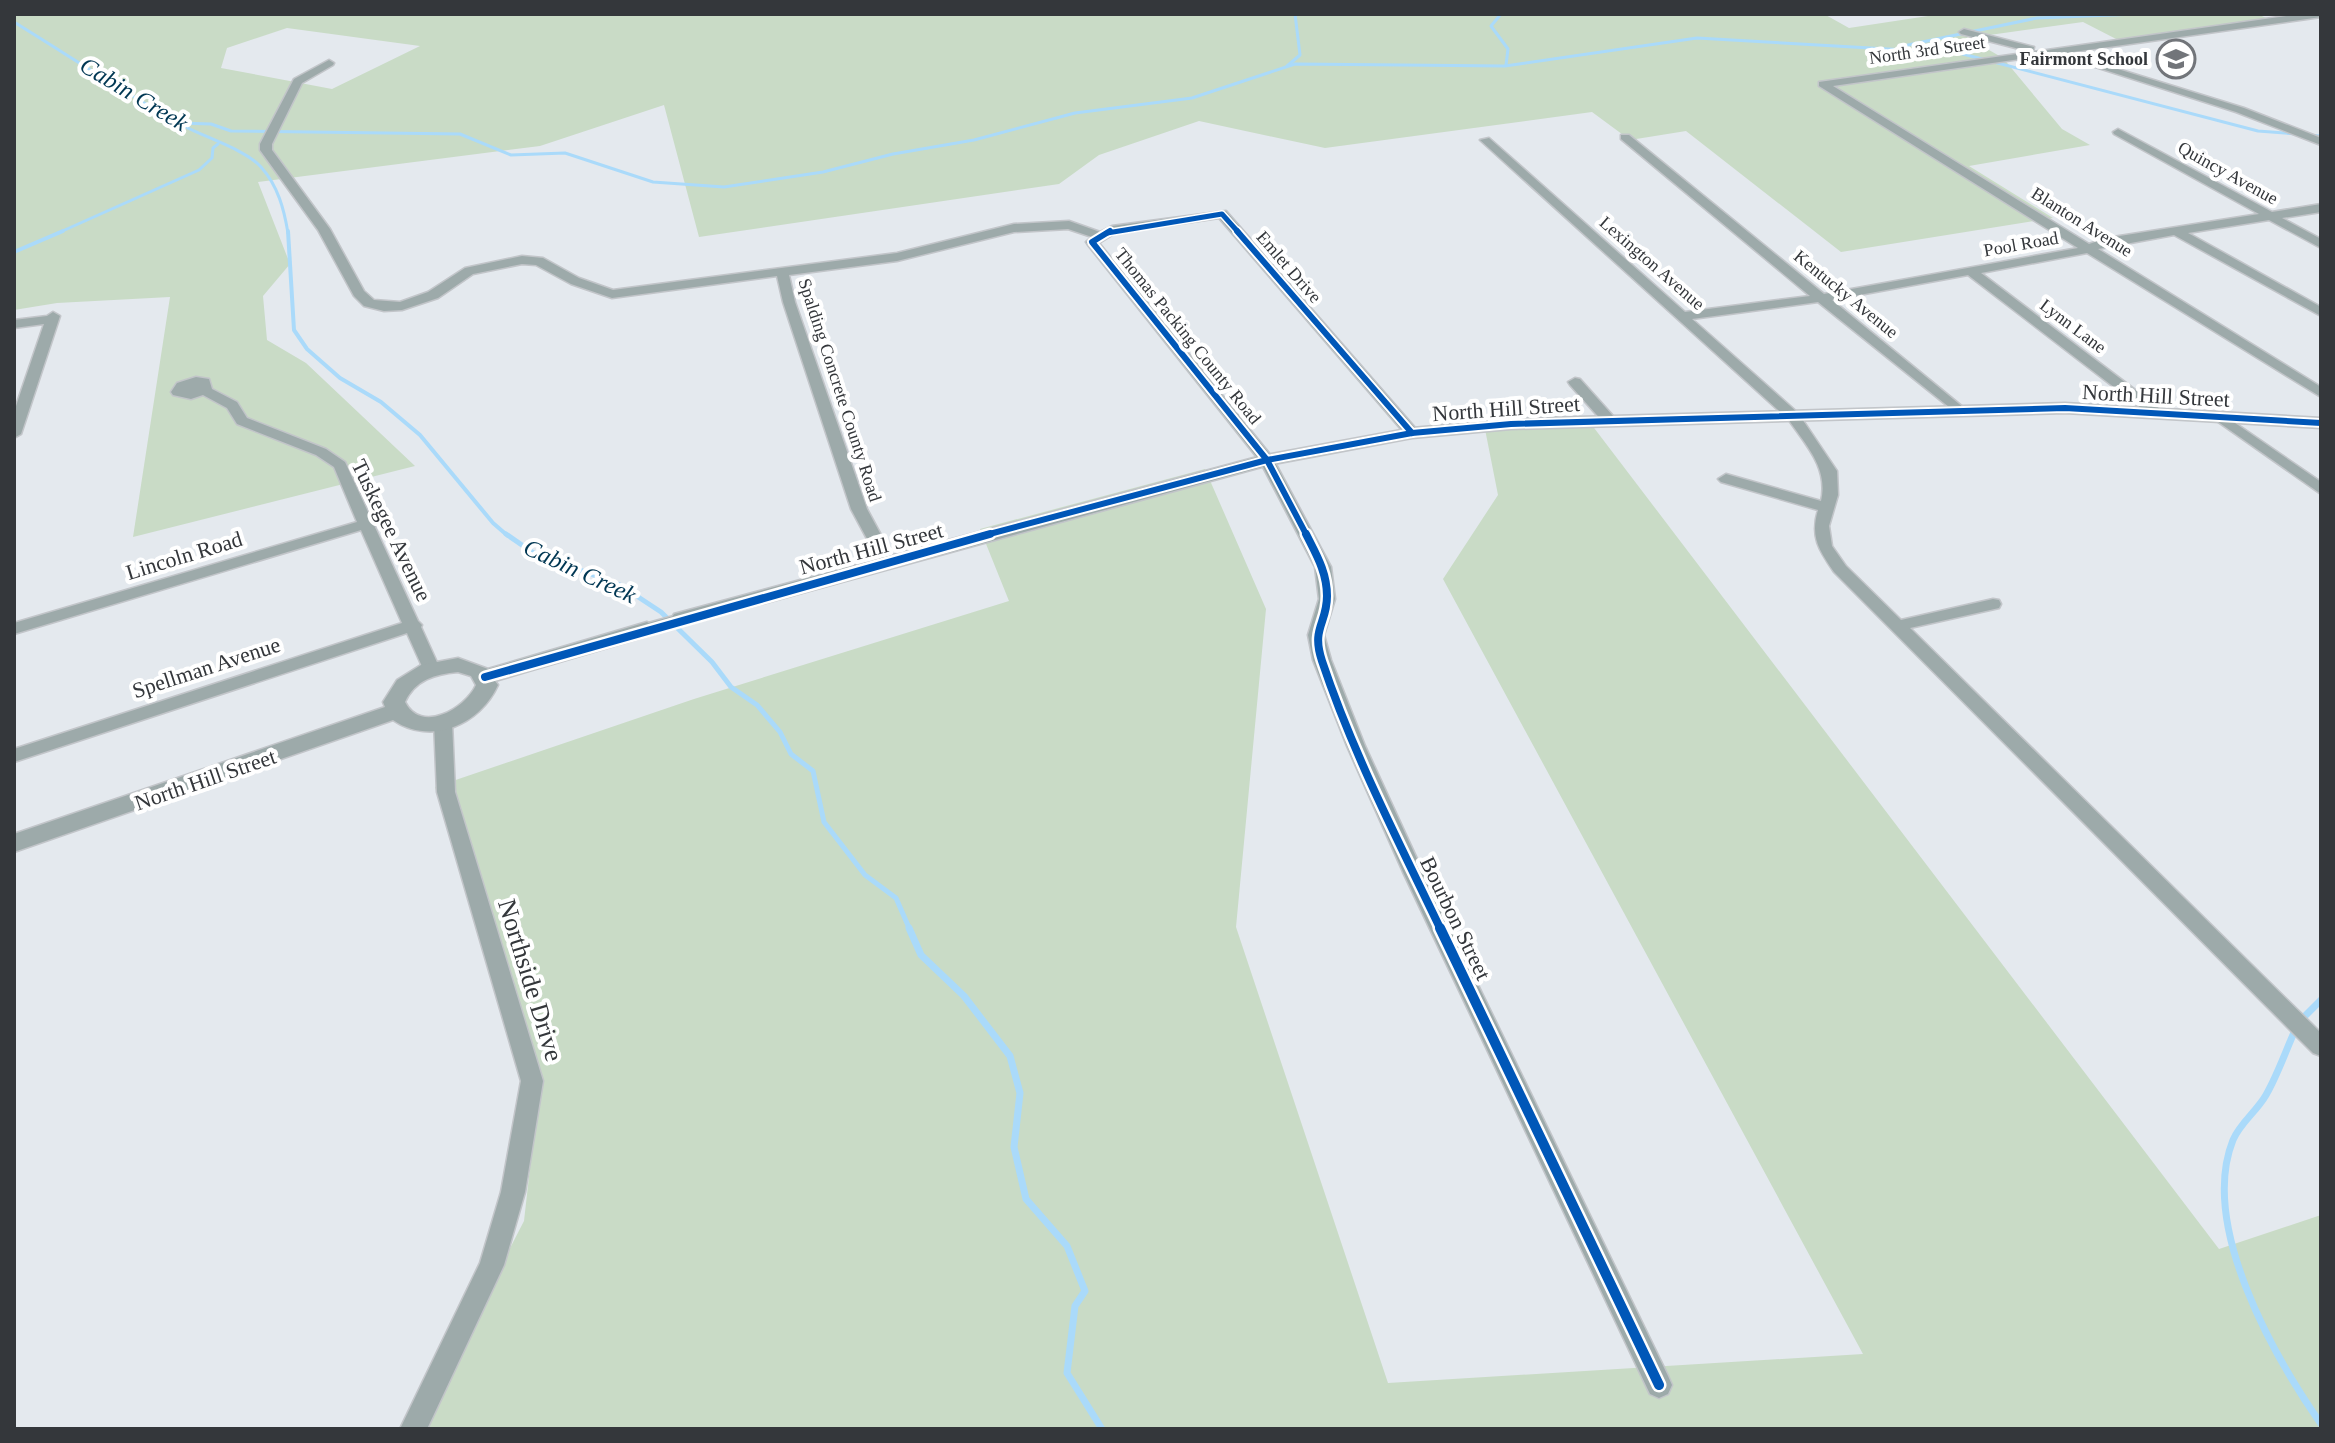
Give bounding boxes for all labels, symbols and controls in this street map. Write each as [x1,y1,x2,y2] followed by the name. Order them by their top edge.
[1868,32,1986,68] street label: North 3rd Street
[2155,38,2197,80] school or university icon: Fairmont School
[2020,49,2148,69] place label: Fairmont School
[75,52,193,137] water label: Cabin Creek
[2175,137,2281,209] street label: Quincy Avenue
[2028,183,2136,261] street label: Blanton Avenue
[1596,212,1708,314] street label: Lexington Avenue
[1252,227,1326,307] street label: Emlet Drive
[1982,228,2060,260] street label: Pool Road
[1111,244,1265,428] street label: Thomas Packing County Road
[1790,246,1902,342] street label: Kentucky Avenue
[794,276,886,504] street label: Spalding Concrete County Road
[2036,295,2110,357] street label: Lynn Lane
[2081,379,2230,412] street label: North Hill Street
[1431,391,1581,426] street label: North Hill Street
[346,455,437,605] street label: Tuskegee Avenue
[796,517,946,580] street label: North Hill Street
[123,526,245,585] street label: Lincoln Road
[520,534,641,609] water label: Cabin Creek
[129,632,283,703] street label: Spellman Avenue
[131,744,279,815] street label: North Hill Street
[1415,853,1496,984] street label: Bourbon Street
[492,895,569,1065] street label: Northside Drive

